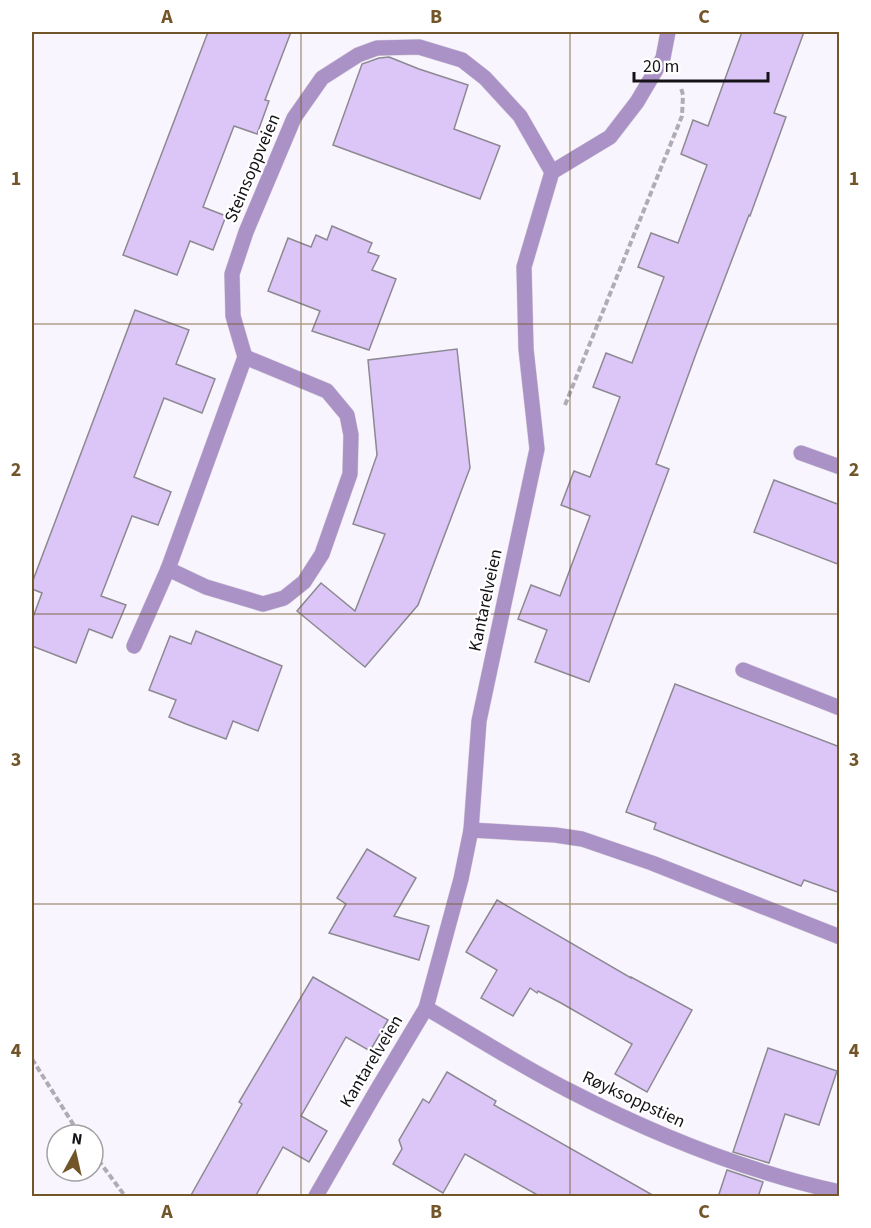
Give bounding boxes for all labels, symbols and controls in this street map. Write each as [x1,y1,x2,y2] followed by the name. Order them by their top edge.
[160,3,173,31] text: A
[430,3,442,31] text: B
[698,3,710,31] text: C
[634,45,768,83] scale bar
[643,54,679,79] text: 20 m
[218,110,287,226] street label: Steinsoppveien
[11,165,21,193] text: 1
[849,165,859,193] text: 1
[11,456,21,484] text: 2
[849,456,859,484] text: 2
[462,547,509,654] street label: Kantarelveien
[11,746,21,774] text: 3
[849,746,859,774] text: 3
[334,1010,409,1112] street label: Kantarelveien
[11,1037,22,1065] text: 4
[849,1037,860,1065] text: 4
[578,1065,689,1134] street label: Røyksoppstien
[45,1123,105,1183] north arrow
[70,1128,84,1151] text: N
[160,1198,173,1226] text: A
[430,1198,442,1226] text: B
[698,1198,710,1226] text: C

